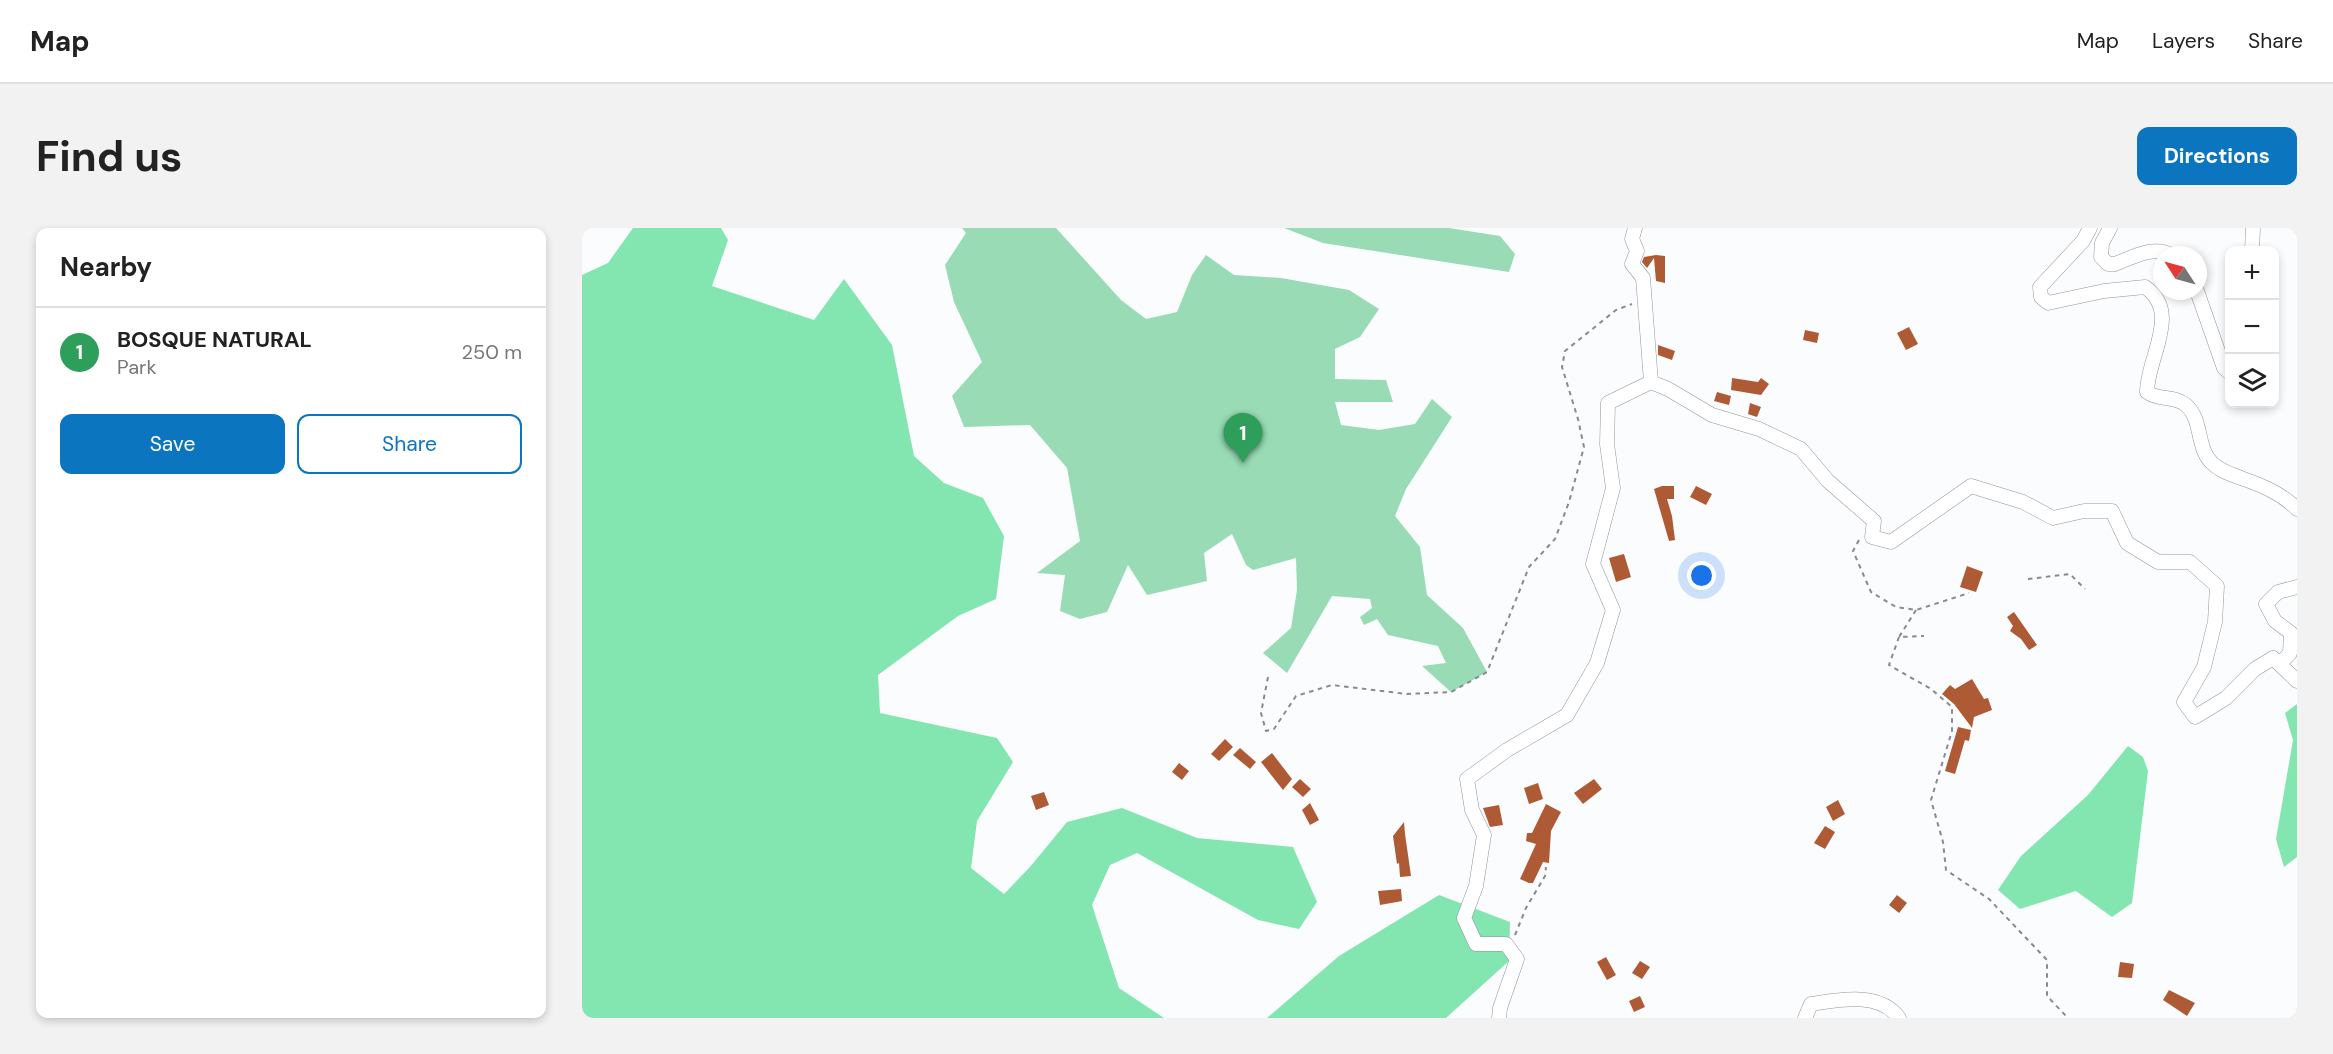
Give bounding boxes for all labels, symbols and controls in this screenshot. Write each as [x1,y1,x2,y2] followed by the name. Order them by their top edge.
[30,23,90,60] text: Map
[2077,27,2119,55] text: Map
[2152,27,2215,55] text: Layers
[2248,27,2303,55] text: Share
[2137,127,2297,185] button: Directions
[36,129,182,184] text: Find us
[2153,246,2207,300] north arrow
[2225,246,2279,408] map controls
[2225,246,2279,300] button: +
[60,250,152,284] text: Nearby
[2225,300,2279,354] button: −
[117,325,312,354] text: BOSQUE NATURAL
[76,339,83,365] text: 1
[461,339,522,365] text: 250 m
[117,354,157,380] text: Park
[2225,354,2279,408] button: layers
[60,414,285,474] button: Save
[297,414,522,474] button: Share
[1224,414,1262,463] pin: 1
[1687,561,1716,590] your location

